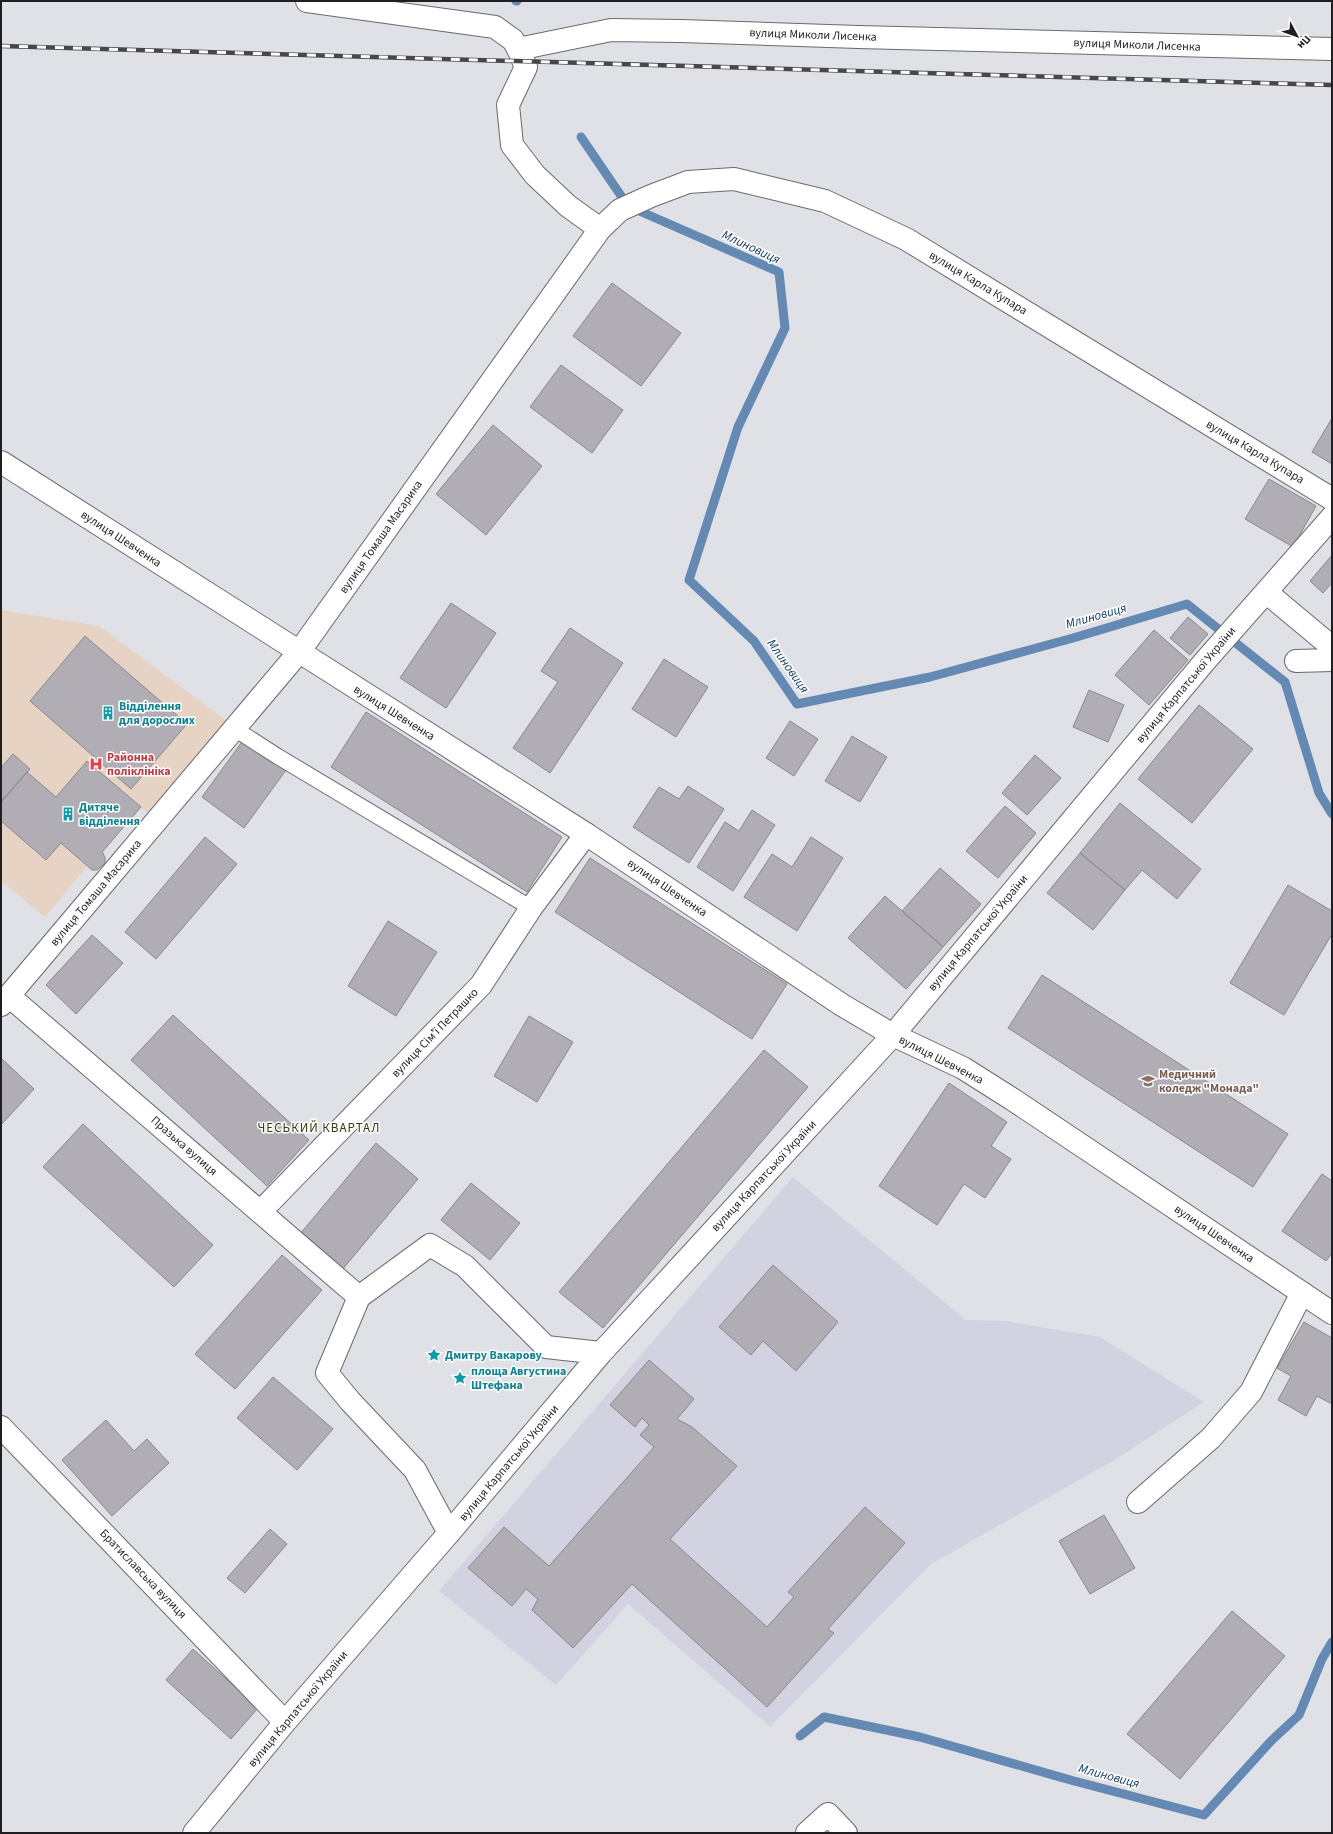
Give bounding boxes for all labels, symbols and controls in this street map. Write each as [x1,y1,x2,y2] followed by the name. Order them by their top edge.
[1277,16,1317,56] north arrow
[749,24,877,46] street label: вулиця Миколи Лисенка
[1294,32,1314,52] text: Пн
[1073,34,1201,56] street label: вулиця Миколи Лисенка
[719,226,783,268] water label: Млиновиця
[926,247,1030,319] street label: вулиця Карла Купара
[1203,416,1307,488] street label: вулиця Карла Купара
[335,477,427,597] street label: вулиця Томаша Масарика
[77,507,165,571] street label: вулиця Шевченка
[1063,599,1129,633] water label: Млиновиця
[1132,623,1240,747] street label: вулиця Карпатської України
[763,635,813,697] water label: Млиновиця
[350,681,438,745] street label: вулиця Шевченка
[119,698,195,729] place label: Відділення для дорослих
[100,705,116,721] building icon: Відділення для дорослих
[107,749,171,780] place label: Районна поліклініка
[88,756,104,772] hospital icon: Районна поліклініка
[79,799,140,830] place label: Дитяче відділення
[60,806,76,822] building icon: Дитяче відділення
[46,836,146,950] street label: вулиця Томаша Масарика
[624,855,710,921] street label: вулиця Шевченка
[924,871,1032,995] street label: вулиця Карпатської України
[388,984,482,1082] street label: вулиця Сімʼї Петрашко
[896,1031,986,1089] street label: вулиця Шевченка
[1159,1066,1259,1097] place label: Медичний коледж "Монада"
[1140,1073,1156,1089] school or university icon: Медичний коледж "Монада"
[147,1112,221,1180] street label: Празька вулиця
[708,1116,820,1236] street label: вулиця Карпатської України
[258,1119,380,1137] district label: ЧЕСЬКИЙ КВАРТАЛ
[1171,1201,1257,1267] street label: вулиця Шевченка
[426,1347,442,1363] place icon: Дмитру Вакарову
[445,1347,543,1364] place label: Дмитру Вакарову
[471,1363,566,1394] place label: площа Августина Штефана
[452,1370,468,1386] place icon: площа Августина Штефана
[455,1401,563,1525] street label: вулиця Карпатської України
[96,1525,190,1623] street label: Братиславська вулиця
[244,1647,352,1771] street label: вулиця Карпатської України
[1076,1759,1142,1793] water label: Млиновиця

